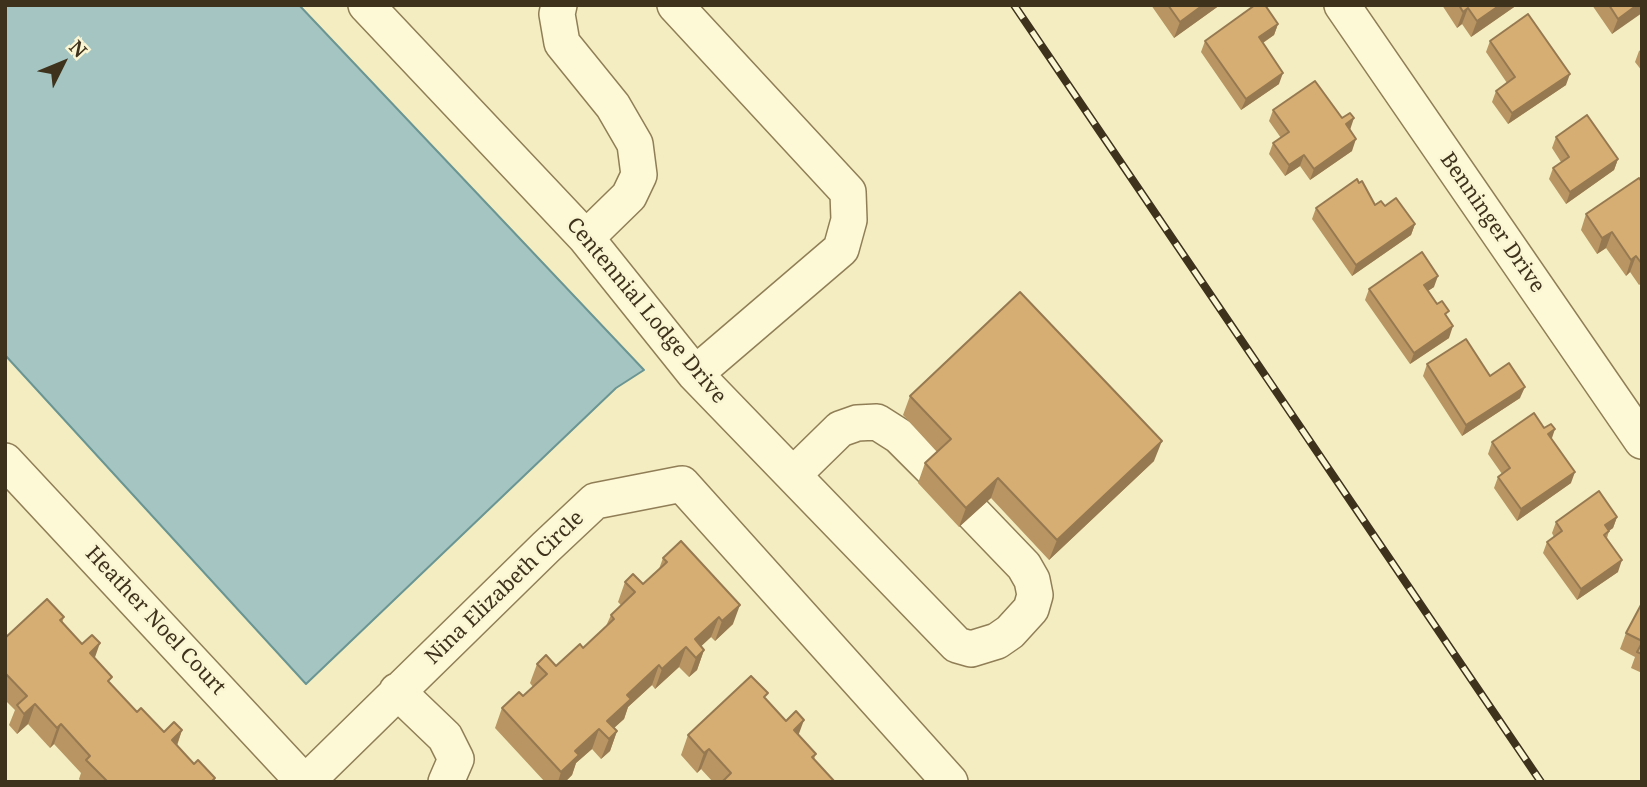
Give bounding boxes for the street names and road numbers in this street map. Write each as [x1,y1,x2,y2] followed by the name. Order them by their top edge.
[1434,148,1550,298] street label: Benninger Drive
[561,213,731,409] street label: Centennial Lodge Drive
[421,506,589,670] street label: Nina Elizabeth Circle
[80,541,230,701] street label: Heather Noel Court

